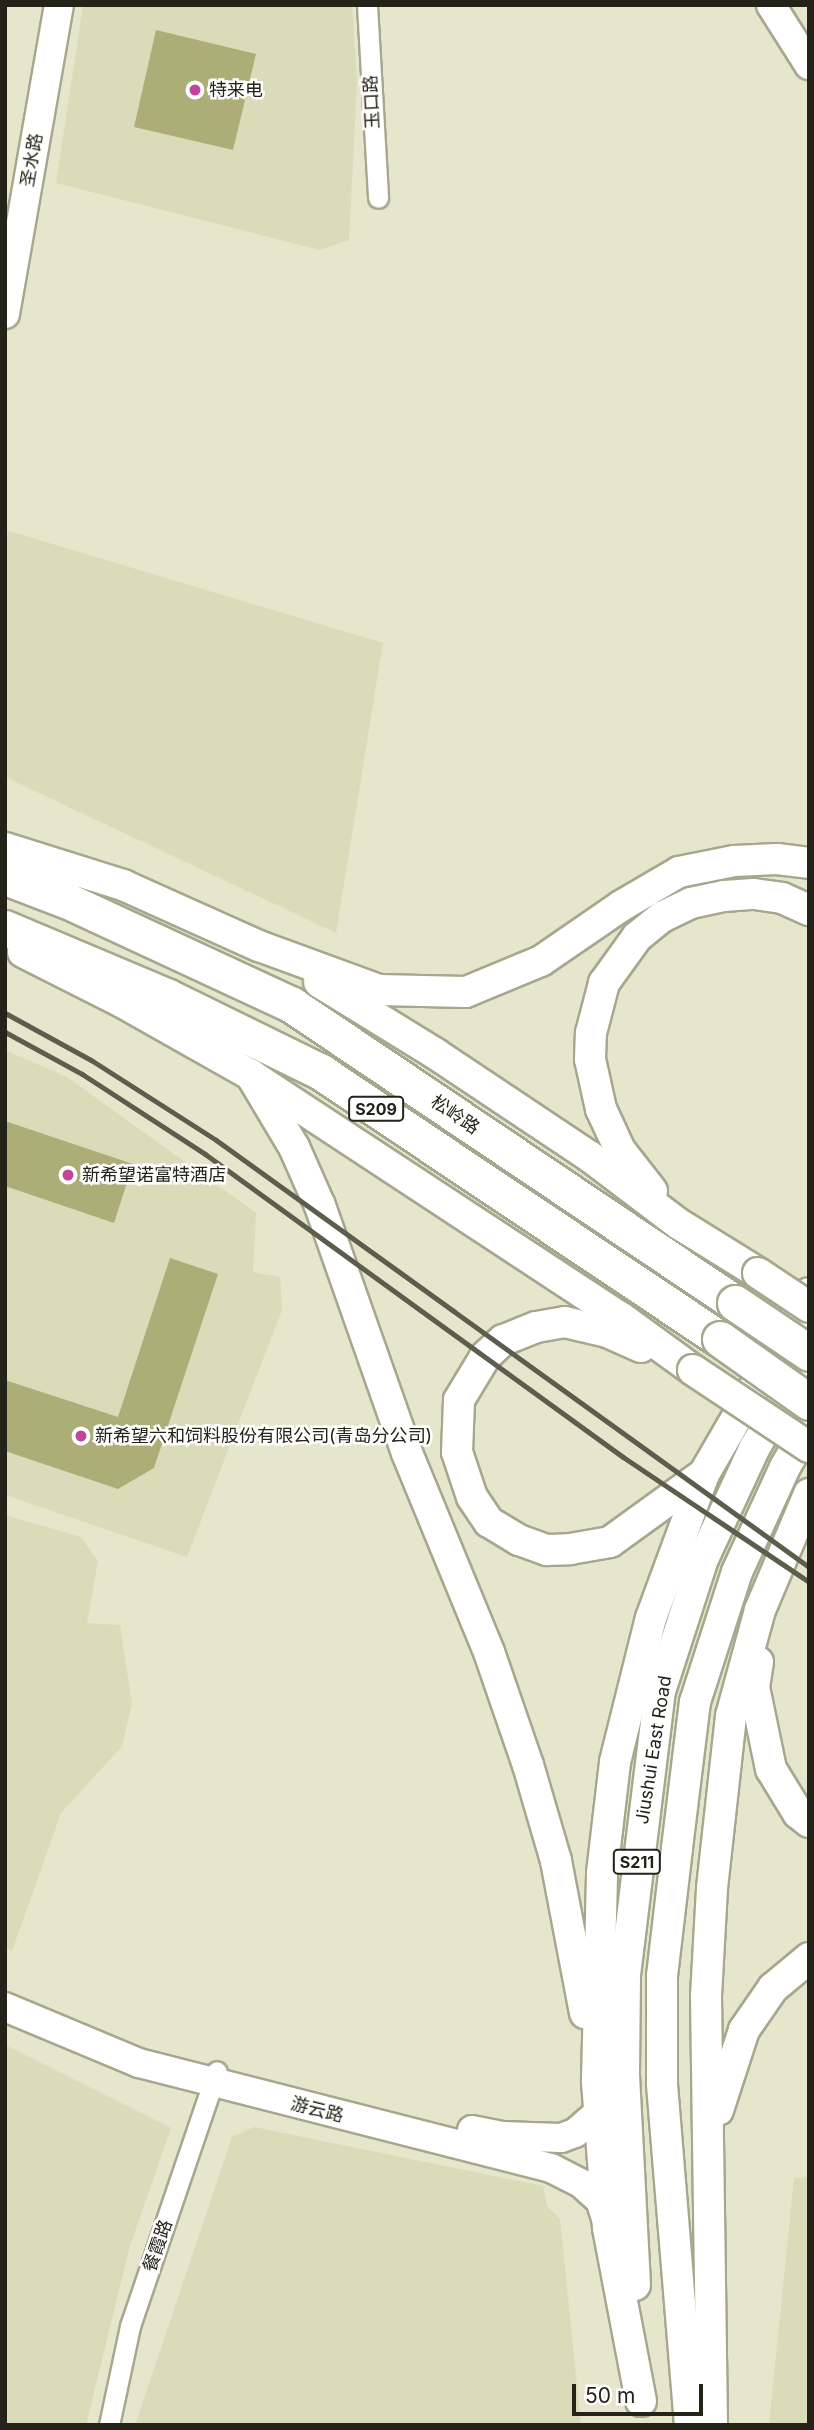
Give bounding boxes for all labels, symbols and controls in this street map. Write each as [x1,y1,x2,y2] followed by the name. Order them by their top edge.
[360,74,384,130] street label: 玉口路
[209,79,263,101] place label: 特来电
[187,82,203,98] marker: 特来电
[17,132,47,188] street label: 圣水路
[427,1091,483,1139] street label: 松岭路
[348,1096,404,1121] road number: S209
[82,1164,226,1186] place label: 新希望诺富特酒店
[60,1167,76,1183] marker: 新希望诺富特酒店
[95,1425,432,1447] place label: 新希望六和饲料股份有限公司(青岛分公司)
[73,1428,89,1444] marker: 新希望六和饲料股份有限公司(青岛分公司)
[632,1674,676,1826] street label: Jiushui East Road
[612,1850,662,1874] road number: S211
[288,2093,346,2127] street label: 游云路
[139,2217,177,2275] street label: 餐霞路
[576,2370,707,2414] scale bar
[585,2383,635,2408] text: 50 m

